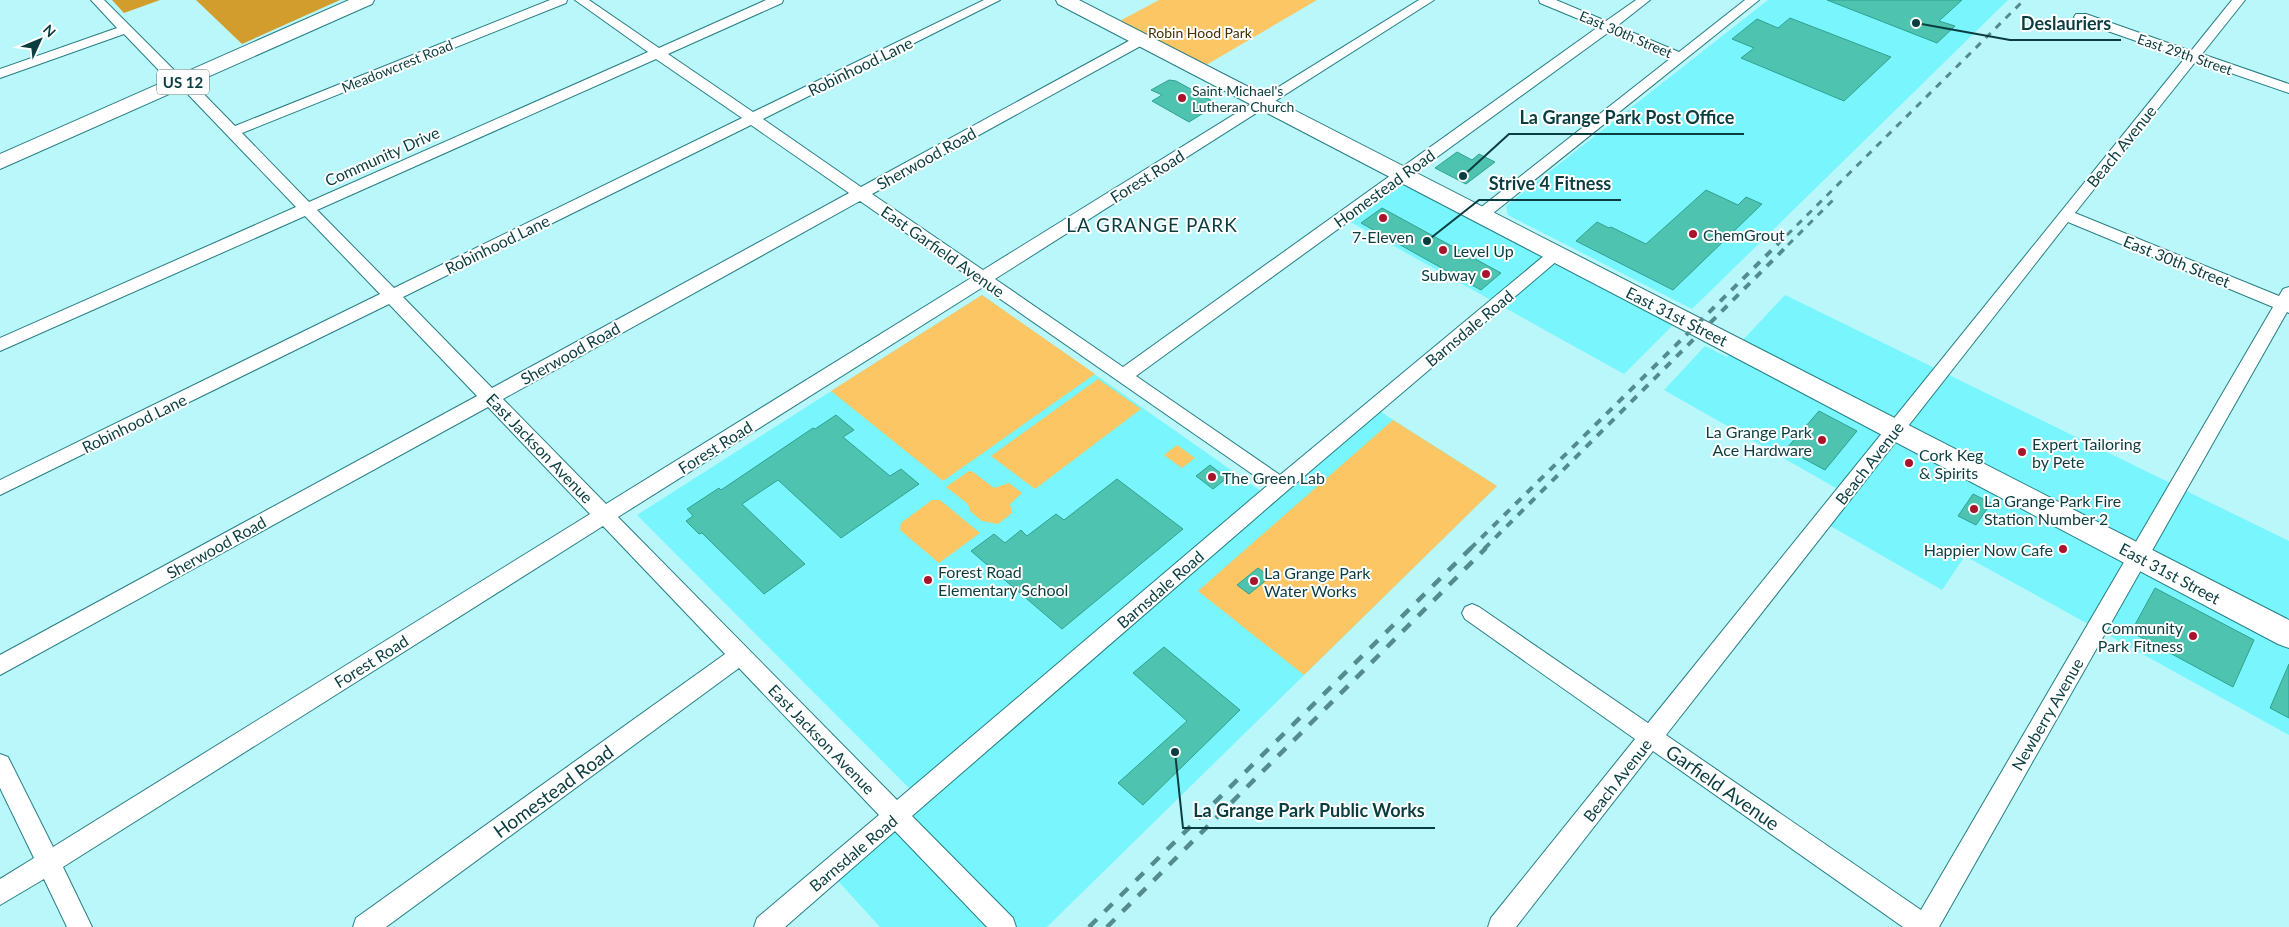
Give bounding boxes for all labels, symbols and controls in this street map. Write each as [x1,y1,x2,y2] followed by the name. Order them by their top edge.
[1577,7,1675,61] street label: East 30th Street
[2010,7,2121,40] callout: Deslauriers
[2021,12,2111,34] text: Deslauriers
[15,15,65,65] north arrow
[40,21,60,40] text: N
[1148,24,1253,41] park label: Robin Hood Park
[2135,30,2235,78] street label: East 29th Street
[805,32,915,100] street label: Robinhood Lane
[339,36,455,96] street label: Meadowcrest Road
[157,70,209,94] road number: US 12
[1192,82,1294,115] place label: Saint Michael's Lutheran Church
[1176,92,1188,104] marker: Saint Michael's Lutheran Church
[1509,101,1744,134] callout: La Grange Park Post Office
[2082,101,2160,191] street label: Beach Avenue
[1520,106,1735,128] text: La Grange Park Post Office
[322,122,442,190] street label: Community Drive
[873,123,979,193] street label: Sherwood Road
[1330,145,1438,231] street label: Homestead Road
[1107,146,1187,206] street label: Forest Road
[1479,167,1621,200] callout: Strive 4 Fitness
[1489,172,1611,194] text: Strive 4 Fitness
[878,201,1008,301] street label: East Garfield Avenue
[442,210,552,278] street label: Robinhood Lane
[1377,212,1389,224] marker: 7-Eleven
[1066,213,1238,236] district label: LA GRANGE PARK
[1703,225,1785,244] place label: ChemGrout
[1352,227,1414,246] place label: 7-Eleven
[1687,228,1699,240] marker: ChemGrout
[2121,231,2233,291] street label: East 30th Street
[1453,241,1514,260] place label: Level Up
[1437,244,1449,256] marker: Level Up
[1421,265,1477,284] place label: Subway
[1480,268,1492,280] marker: Subway
[1623,282,1731,350] street label: East 31st Street
[1421,286,1517,370] street label: Barnsdale Road
[517,318,623,388] street label: Sherwood Road
[79,389,189,457] street label: Robinhood Lane
[483,389,597,507] street label: East Jackson Avenue
[675,417,755,477] street label: Forest Road
[1831,418,1907,508] street label: Beach Avenue
[1706,422,1813,459] place label: La Grange Park Ace Hardware
[1816,434,1828,446] marker: La Grange Park Ace Hardware
[2032,434,2141,471] place label: Expert Tailoring by Pete
[1919,445,1983,482] place label: Cork Keg & Spirits
[2016,446,2028,458] marker: Expert Tailoring by Pete
[1903,457,1915,469] marker: Cork Keg & Spirits
[1222,468,1325,487] place label: The Green Lab
[1206,471,1218,483] marker: The Green Lab
[1984,491,2121,528] place label: La Grange Park Fire Station Number 2
[1968,503,1980,515] marker: La Grange Park Fire Station Number 2
[163,512,269,582] street label: Sherwood Road
[2116,538,2224,608] street label: East 31st Street
[1924,540,2053,559] place label: Happier Now Cafe
[2057,543,2069,555] marker: Happier Now Cafe
[1113,546,1207,632] street label: Barnsdale Road
[938,562,1068,599] place label: Forest Road Elementary School
[1264,563,1371,600] place label: La Grange Park Water Works
[922,574,934,586] marker: Forest Road Elementary School
[1248,575,1260,587] marker: La Grange Park Water Works
[2098,618,2184,655] place label: Community Park Fitness
[2187,630,2199,642] marker: Community Park Fitness
[331,631,411,691] street label: Forest Road
[2007,655,2087,773] street label: Newberry Avenue
[765,680,879,798] street label: East Jackson Avenue
[1579,735,1655,825] street label: Beach Avenue
[1662,739,1784,835] street label: Garfield Avenue
[488,740,618,842] street label: Homestead Road
[1183,795,1435,828] callout: La Grange Park Public Works
[1193,799,1425,821] text: La Grange Park Public Works
[805,811,901,895] street label: Barnsdale Road

